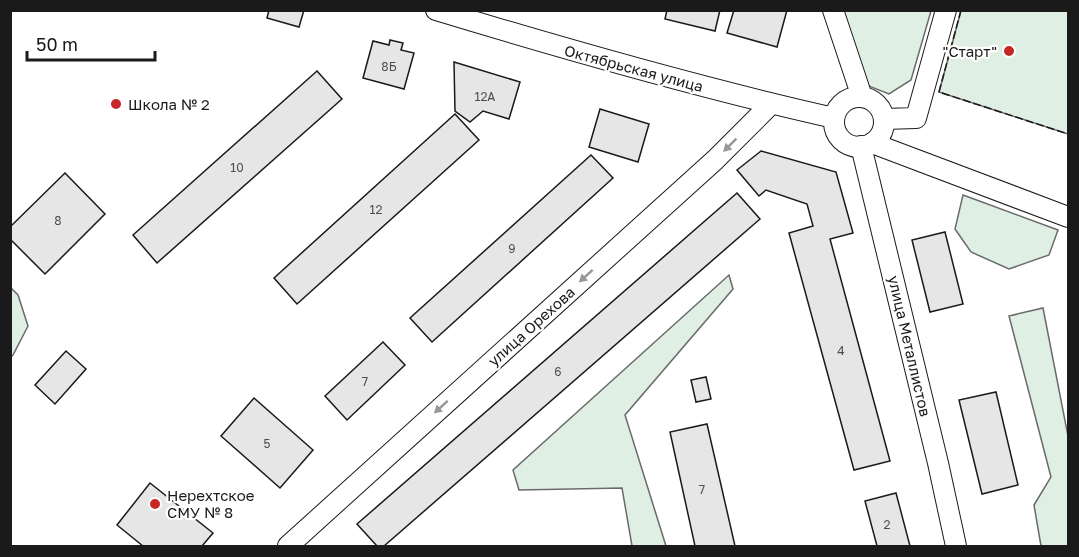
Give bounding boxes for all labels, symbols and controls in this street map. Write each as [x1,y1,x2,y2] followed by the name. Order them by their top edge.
[27,24,154,62] scale bar
[36,33,78,55] text: 50 m
[563,41,705,95] street label: Октябрьская улица
[943,42,997,60] place label: "Старт"
[1002,44,1016,58] marker: "Старт"
[381,59,397,74] house number: 8Б
[475,89,495,104] house number: 12А
[128,95,210,113] place label: Школа № 2
[109,97,123,111] marker: Школа № 2
[722,138,737,152] one-way arrow
[230,160,244,175] house number: 10
[370,202,382,217] house number: 12
[54,213,62,228] house number: 8
[508,241,516,256] house number: 9
[578,269,593,283] one-way arrow
[885,274,935,418] street label: улица Металлистов
[484,282,578,370] street label: улица Орехова
[837,343,845,358] house number: 4
[554,364,562,379] house number: 6
[362,374,368,389] house number: 7
[434,400,449,413] one-way arrow
[264,436,271,451] house number: 5
[699,482,705,497] house number: 7
[167,486,255,521] place label: Нерехтское СМУ № 8
[148,497,162,511] marker: Нерехтское СМУ № 8
[884,517,891,532] house number: 2

